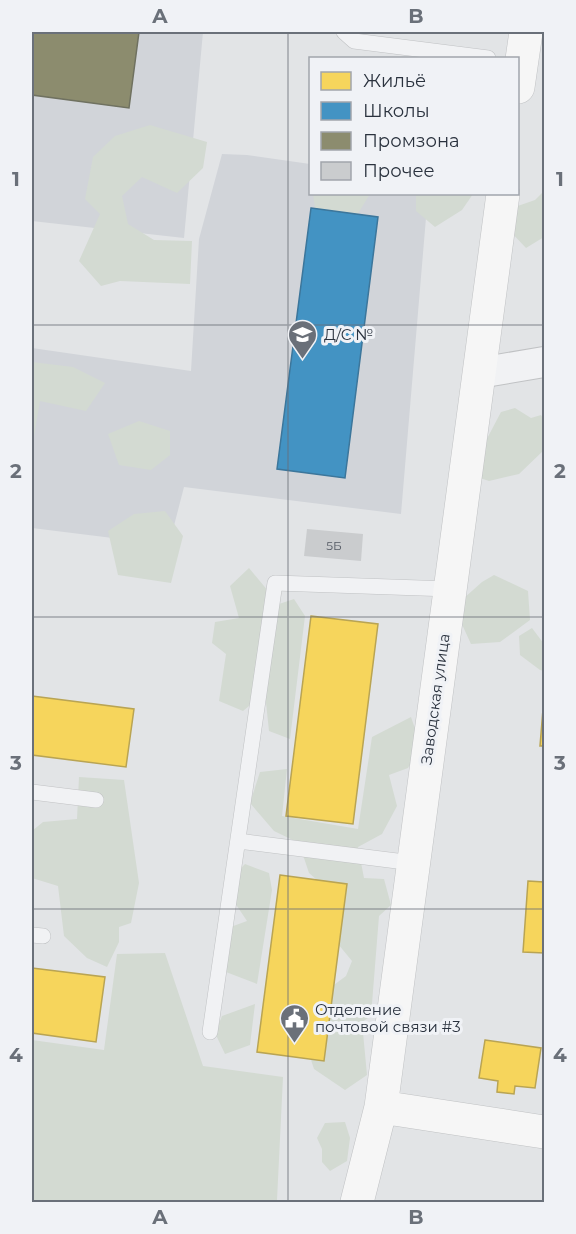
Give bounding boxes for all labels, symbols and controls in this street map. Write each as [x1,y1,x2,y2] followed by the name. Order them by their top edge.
[151,4,168,28] text: A
[408,4,424,28] text: B
[309,57,519,195] legend
[363,70,426,92] text: Жильё
[363,100,430,122] text: Школы
[363,130,460,152] text: Промзона
[363,160,435,182] text: Прочее
[12,167,20,191] text: 1
[556,167,564,191] text: 1
[287,318,319,360] school or university icon: Д/С №
[324,325,373,344] place label: Д/С №
[10,459,22,483] text: 2
[554,459,566,483] text: 2
[326,538,342,553] house number: 5Б
[416,632,454,766] street label: Заводская улица
[9,751,22,775] text: 3
[553,751,566,775] text: 3
[315,1000,461,1036] place label: Отделение почтовой связи #3
[278,1002,310,1044] public building icon: Отделение почтовой связи #3
[9,1043,23,1067] text: 4
[553,1043,567,1067] text: 4
[151,1205,168,1229] text: A
[408,1205,424,1229] text: B

